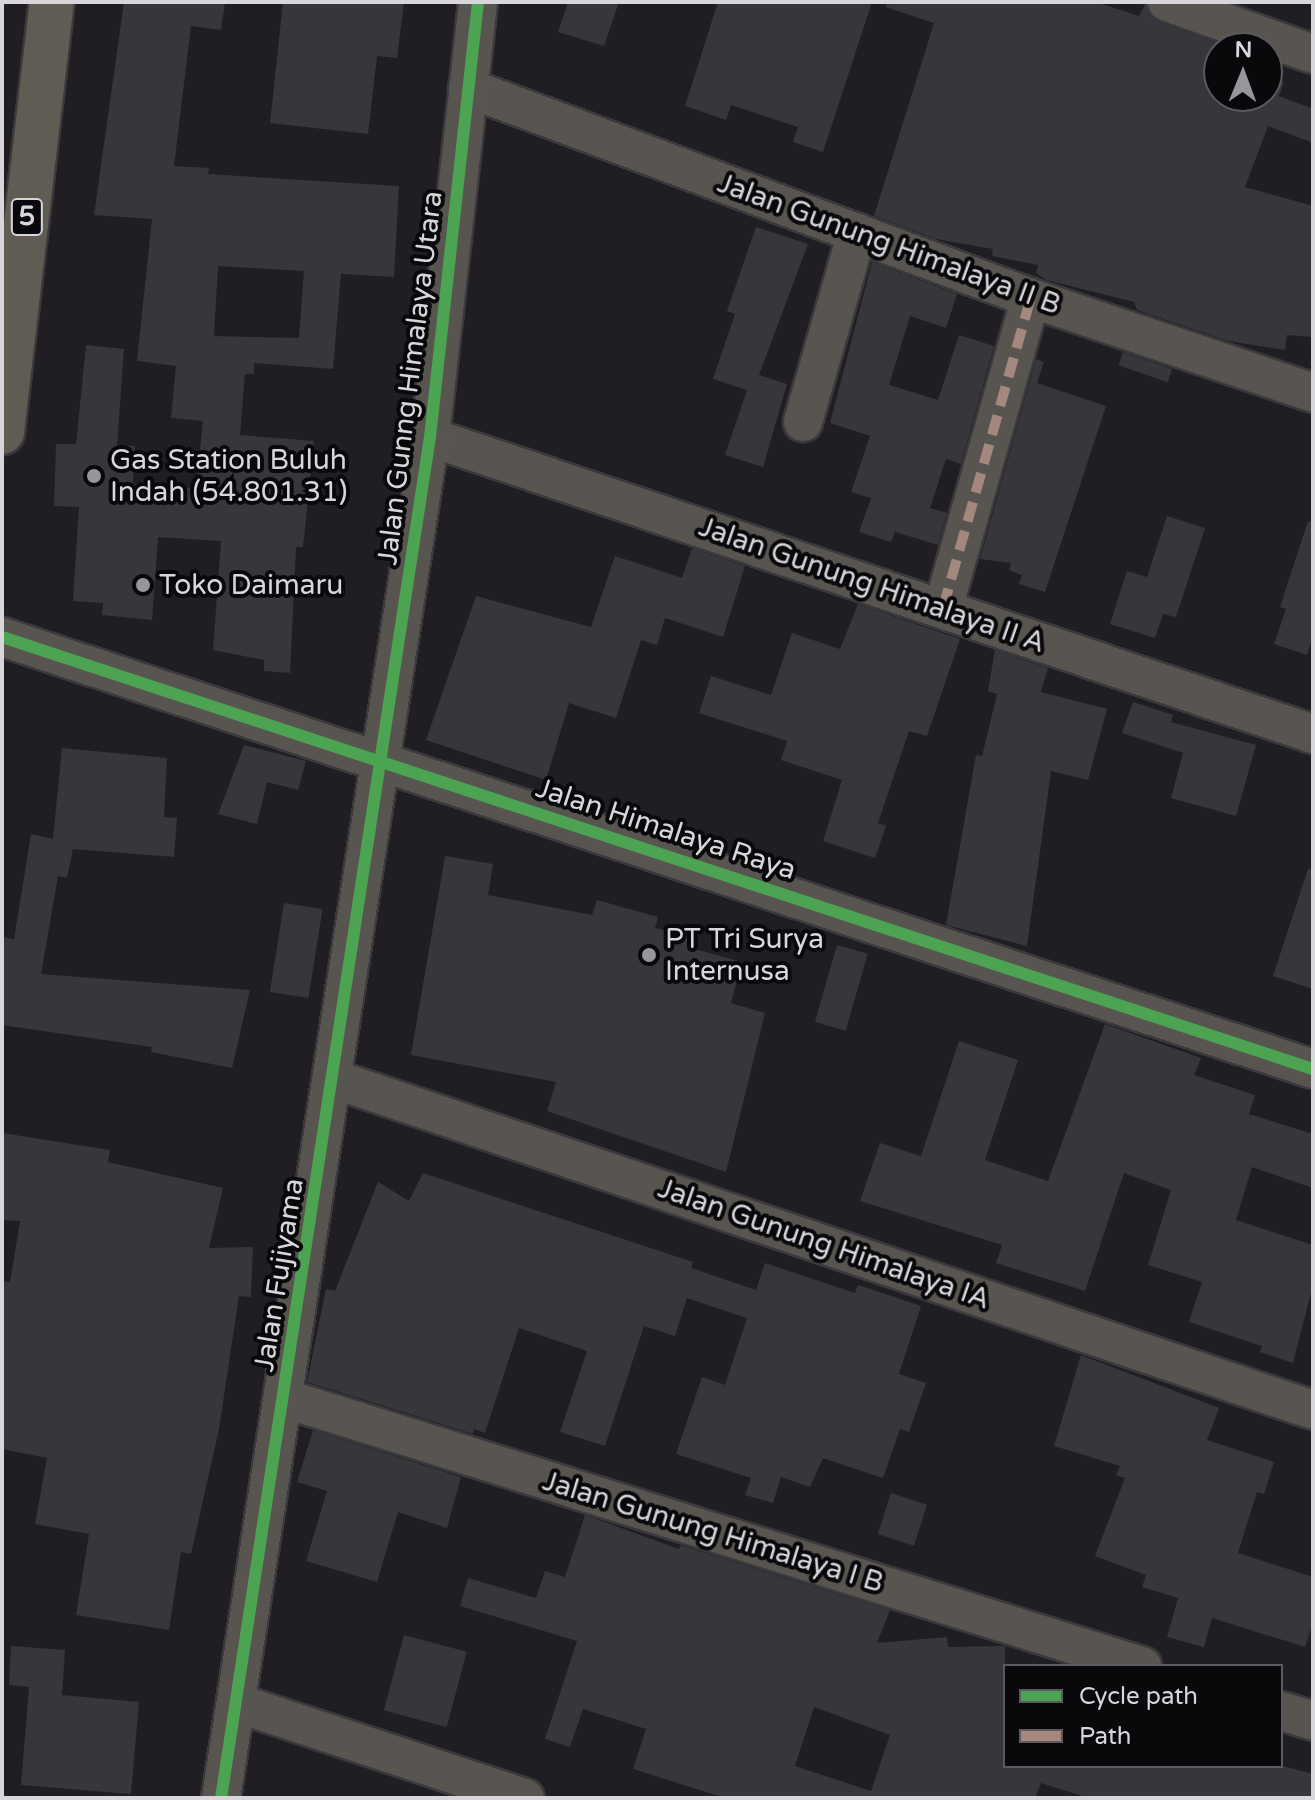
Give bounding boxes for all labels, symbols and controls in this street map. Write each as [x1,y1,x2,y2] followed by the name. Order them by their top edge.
[1203,32,1283,112] north arrow
[1234,37,1252,63] text: N
[713,166,1065,322] street label: Jalan Gunung Himalaya II B
[370,189,450,567] street label: Jalan Gunng Himalaya Utara
[9,195,45,239] road number: 5
[110,443,347,509] place label: Gas Station Buluh Indah (54.801.31)
[85,467,103,485] marker: Gas Station Buluh Indah (54.801.31)
[695,510,1049,660] street label: Jalan Gunung Himalaya II A
[159,568,343,602] place label: Toko Daimaru
[134,576,152,594] marker: Toko Daimaru
[532,771,800,887] street label: Jalan Himalaya Raya
[665,922,824,988] place label: PT Tri Surya Internusa
[640,946,658,964] marker: PT Tri Surya Internusa
[654,1171,994,1317] street label: Jalan Gunung Himalaya IA
[247,1176,311,1374] street label: Jalan Fujiyama
[539,1464,887,1600] street label: Jalan Gunung Himalaya I B
[1003,1664,1283,1768] legend
[1079,1682,1198,1711] text: Cycle path
[1079,1722,1132,1751] text: Path

